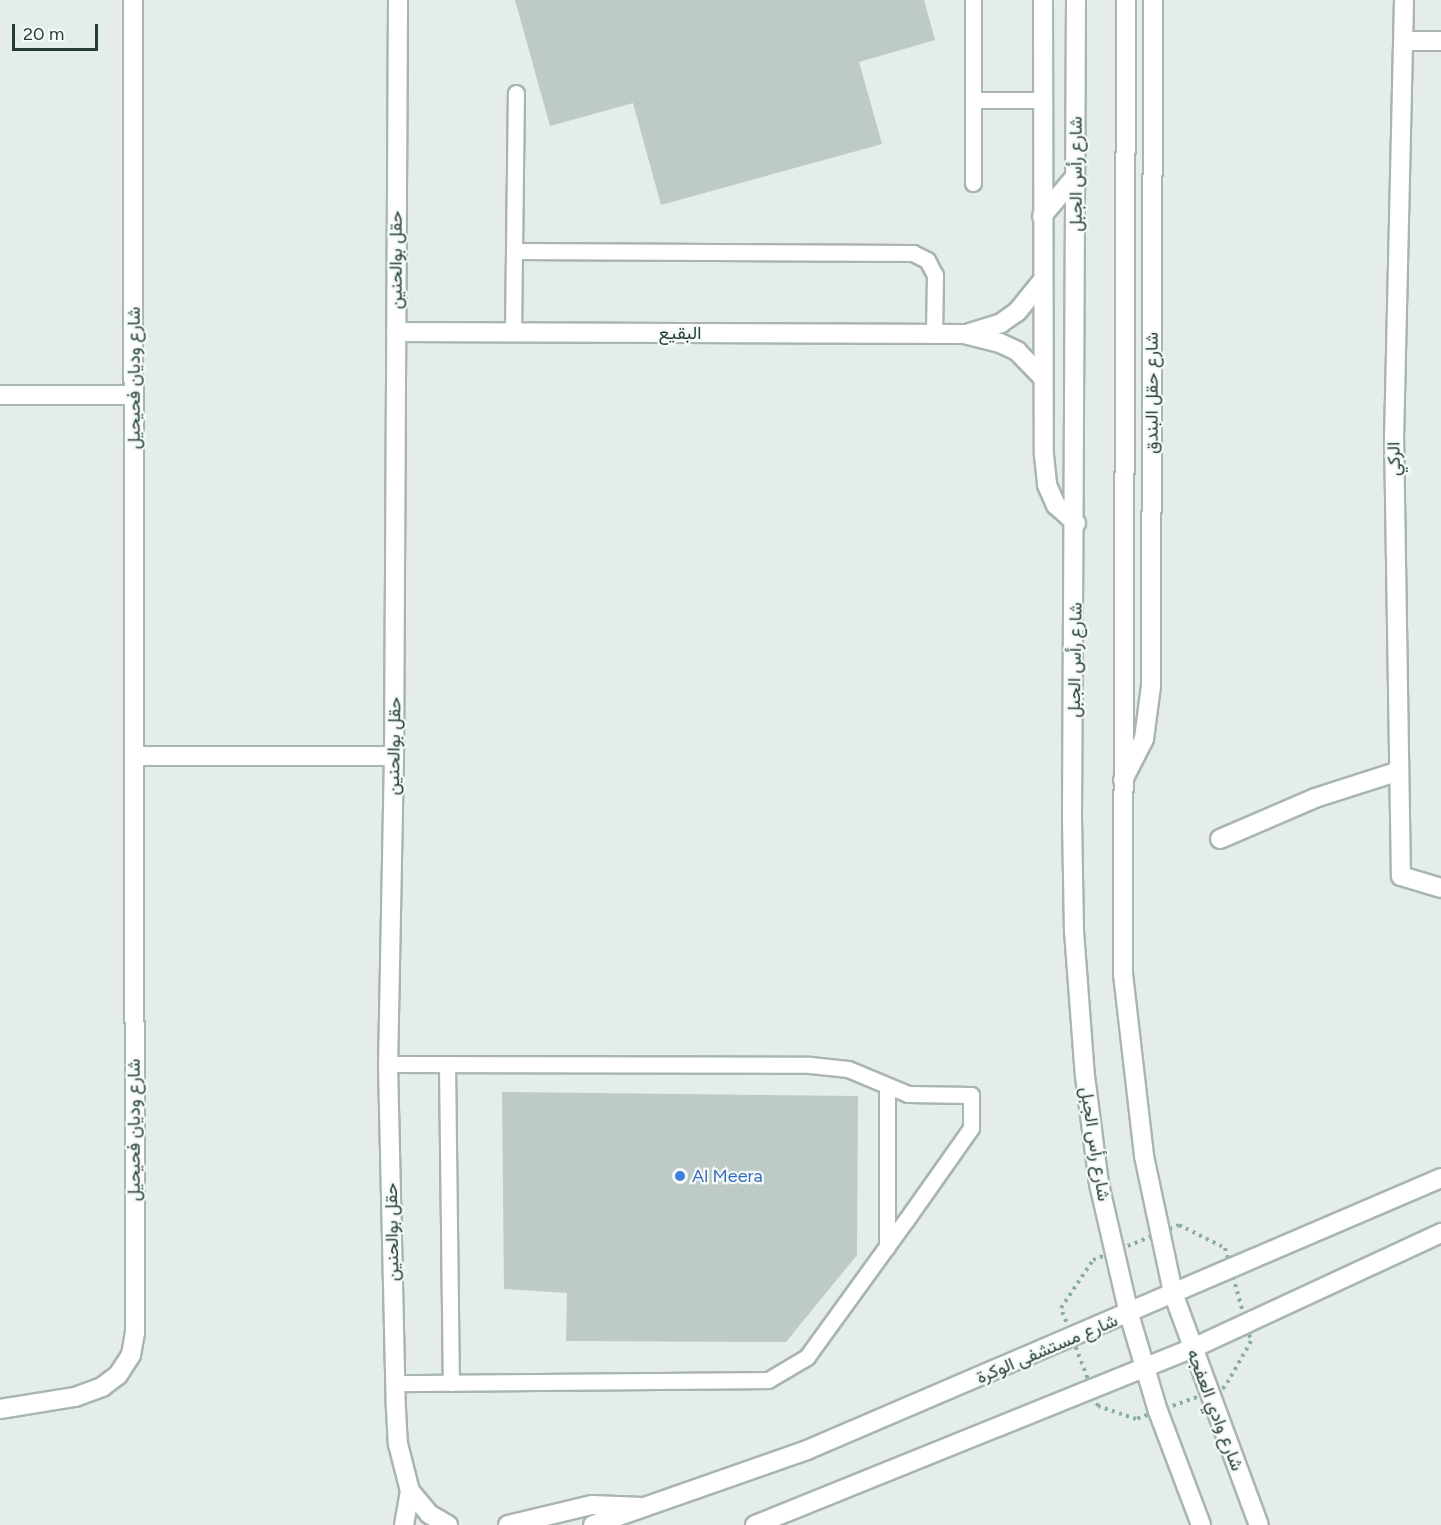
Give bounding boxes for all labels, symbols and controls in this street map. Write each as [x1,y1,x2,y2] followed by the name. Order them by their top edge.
[15,12,100,50] scale bar
[23,23,64,45] text: 20 m
[1065,116,1087,232] street label: شارع رأس الجبل
[385,211,407,309] street label: حقل بوالحنين
[123,307,145,449] street label: شارع وديان فحيحيل
[659,322,701,344] street label: البقيع
[1141,332,1163,454] street label: شارع حقل البندق
[1383,442,1405,476] street label: الركي
[1063,602,1087,718] street label: شارع رأس الجبل
[382,696,406,796] street label: حقل بوالحنين
[123,1059,145,1201] street label: شارع وديان فحيحيل
[1075,1085,1115,1203] street label: شارع رأس الجبل
[692,1165,763,1187] place label: Al Meera
[673,1169,687,1183] marker: Al Meera
[380,1182,404,1282] street label: حقل بوالحنين
[973,1309,1121,1389] street label: شارع مستشفى الوكرة
[1182,1346,1248,1474] street label: شارع وادي العفجه

